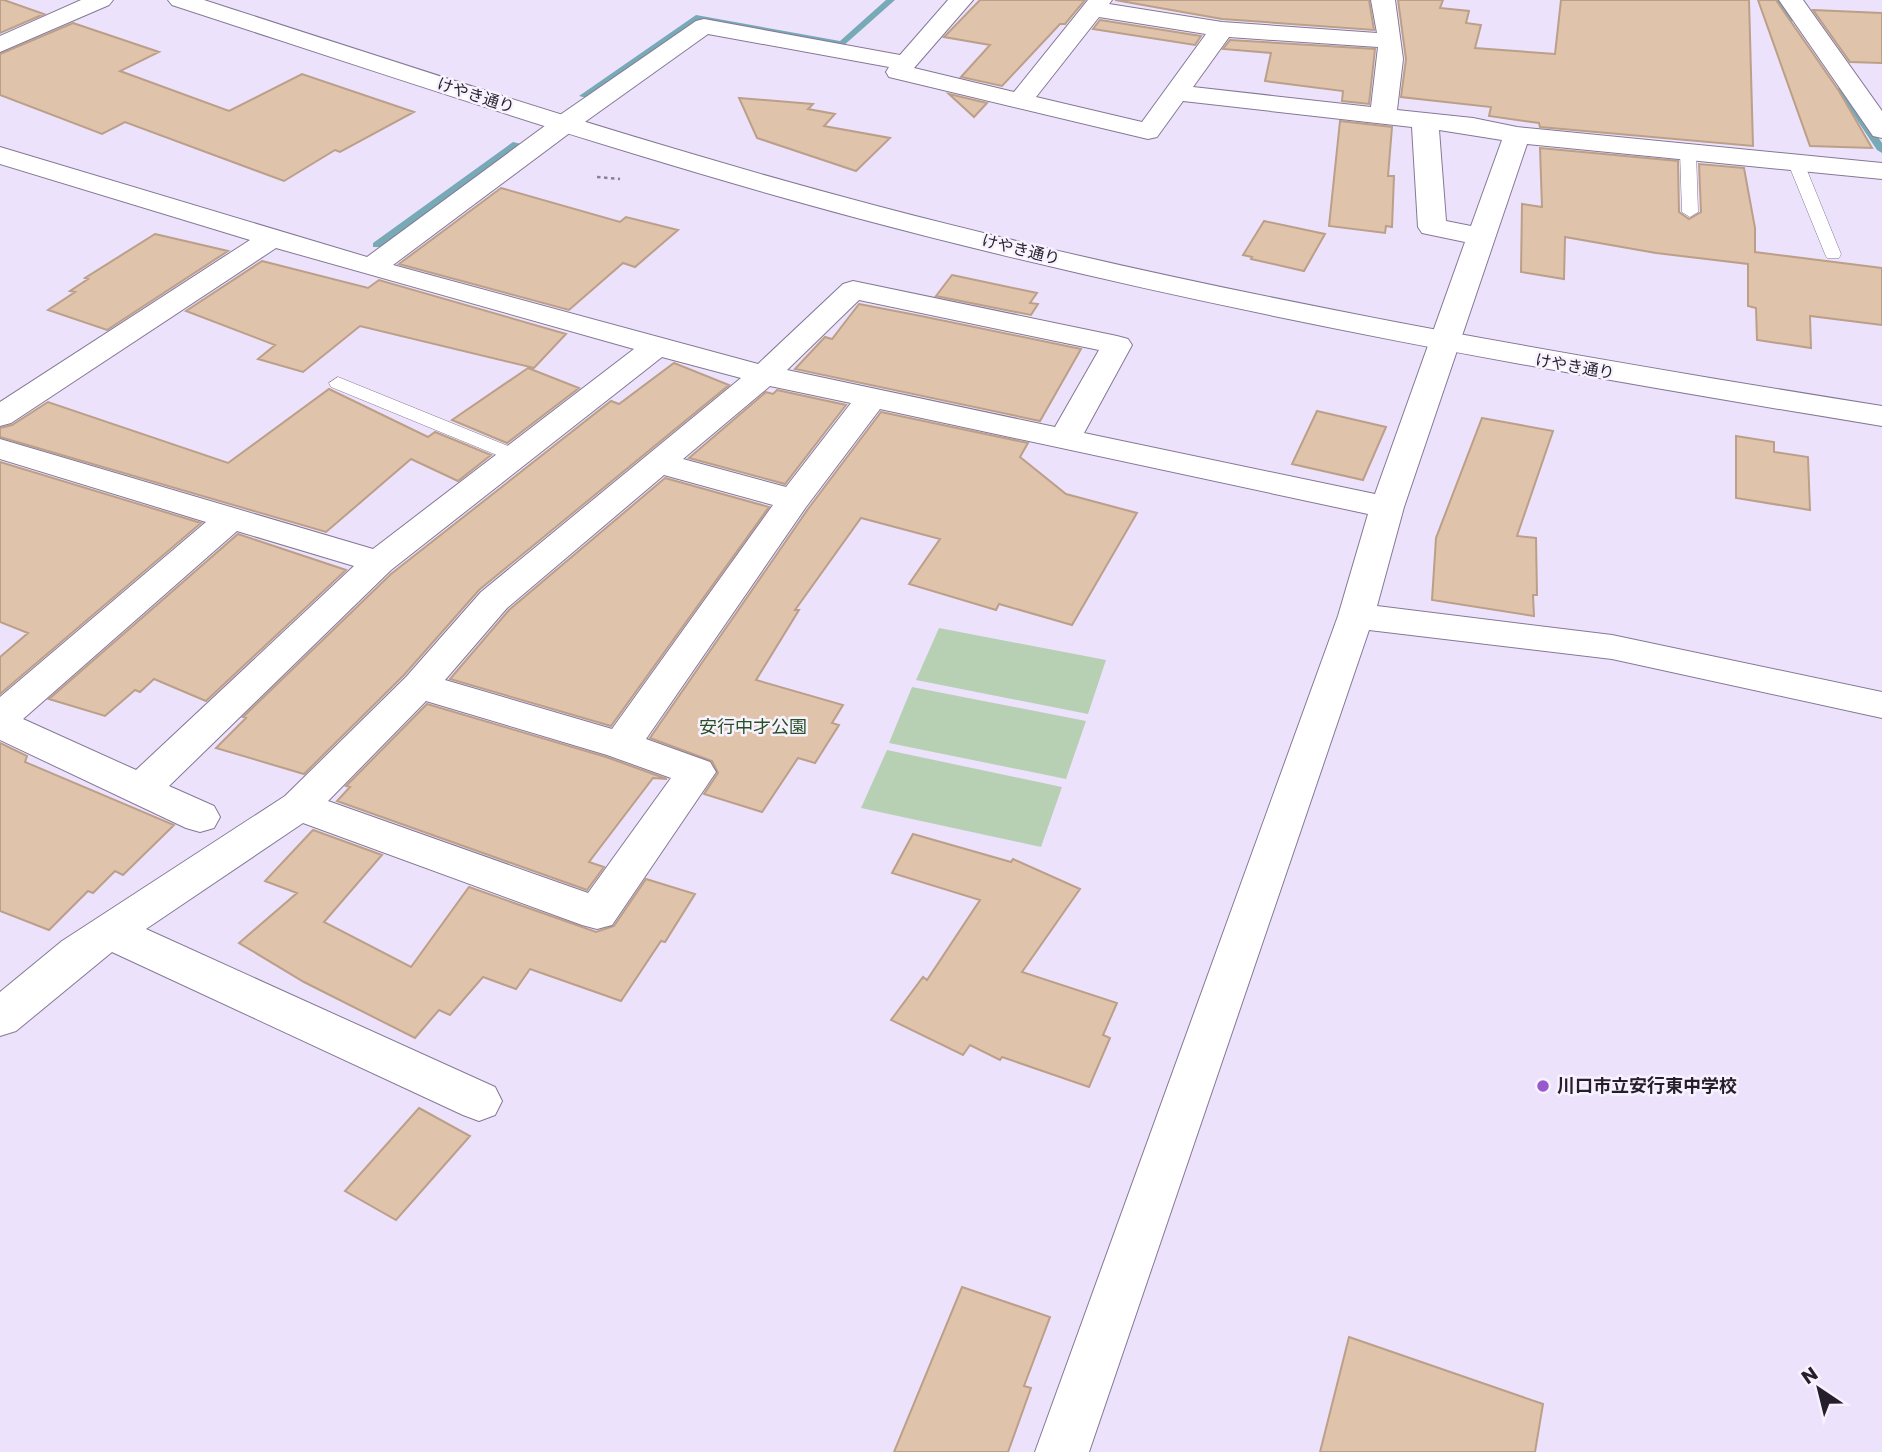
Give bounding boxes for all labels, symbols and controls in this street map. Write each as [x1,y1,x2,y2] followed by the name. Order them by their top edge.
[434,72,517,119] street label: けやき通り
[979,229,1062,270] street label: けやき通り
[1534,348,1616,385] street label: けやき通り
[699,714,807,739] park label: 安行中才公園
[1557,1073,1737,1098] place label: 川口市立安行東中学校
[1535,1078,1551,1094] marker: 川口市立安行東中学校
[1784,1354,1854,1424] north arrow
[1796,1360,1823,1391] text: N

